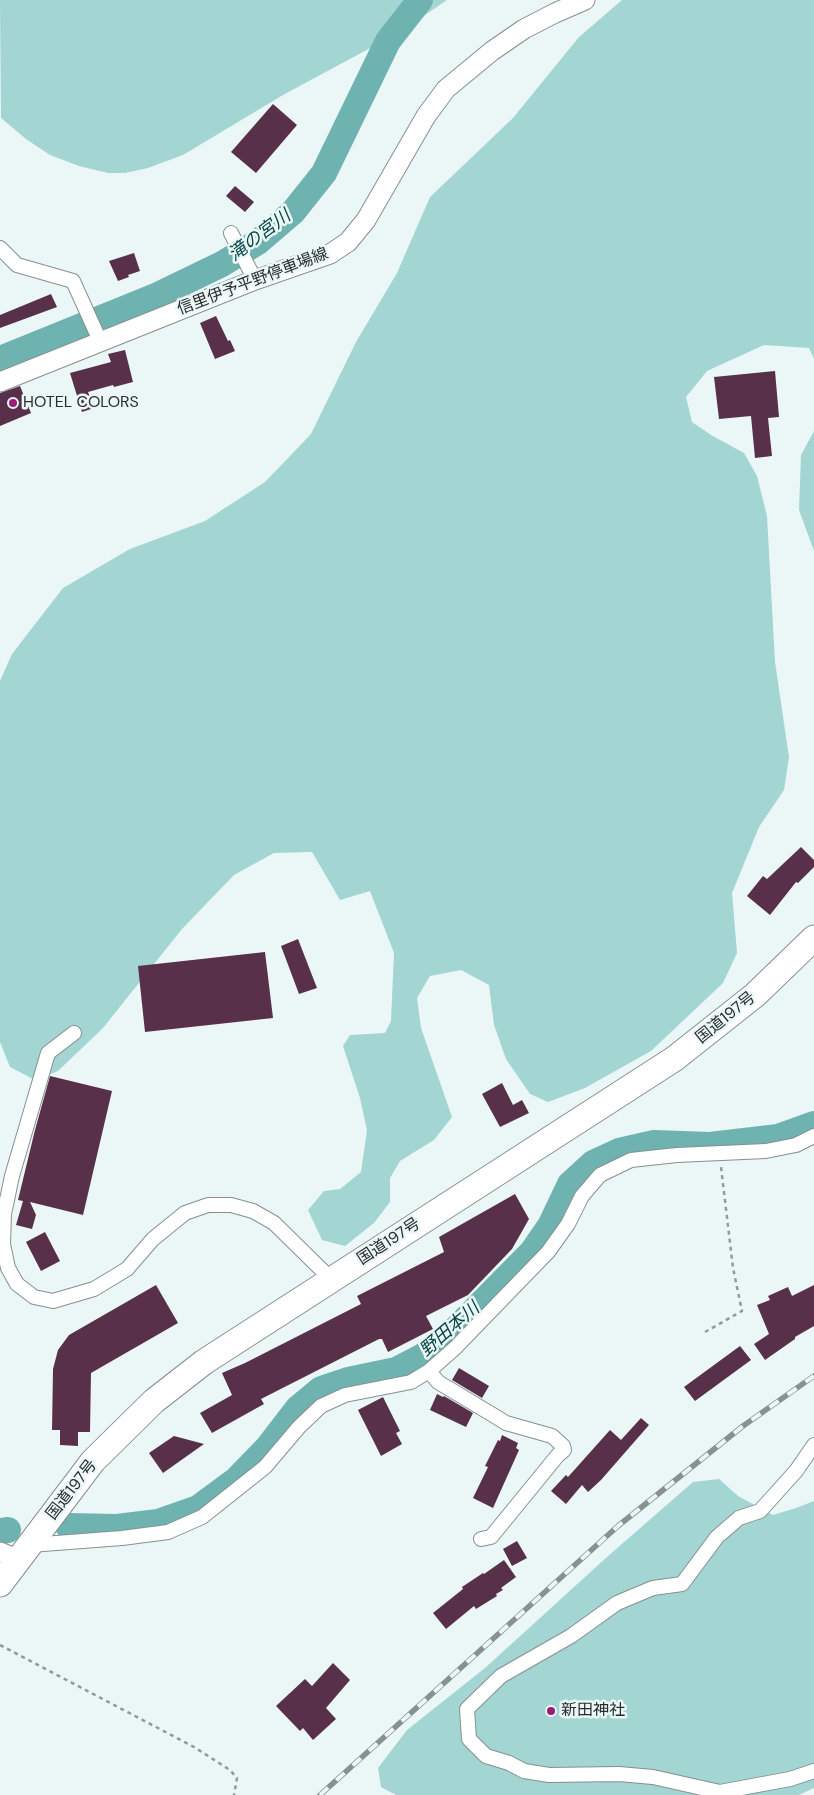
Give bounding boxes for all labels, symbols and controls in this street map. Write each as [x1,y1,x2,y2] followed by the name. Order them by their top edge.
[225,206,295,266] water label: 滝の宮川
[175,244,331,320] street label: 信里伊予平野停車場線
[23,393,139,413] place label: HOTEL COLORS
[7,397,19,409] marker: HOTEL COLORS
[692,988,760,1048] street label: 国道197号
[354,1215,424,1269] street label: 国道197号
[416,1298,484,1362] water label: 野田本川
[43,1456,101,1524] street label: 国道197号
[561,1701,625,1721] place label: 新田神社
[545,1705,557,1717] marker: 新田神社

